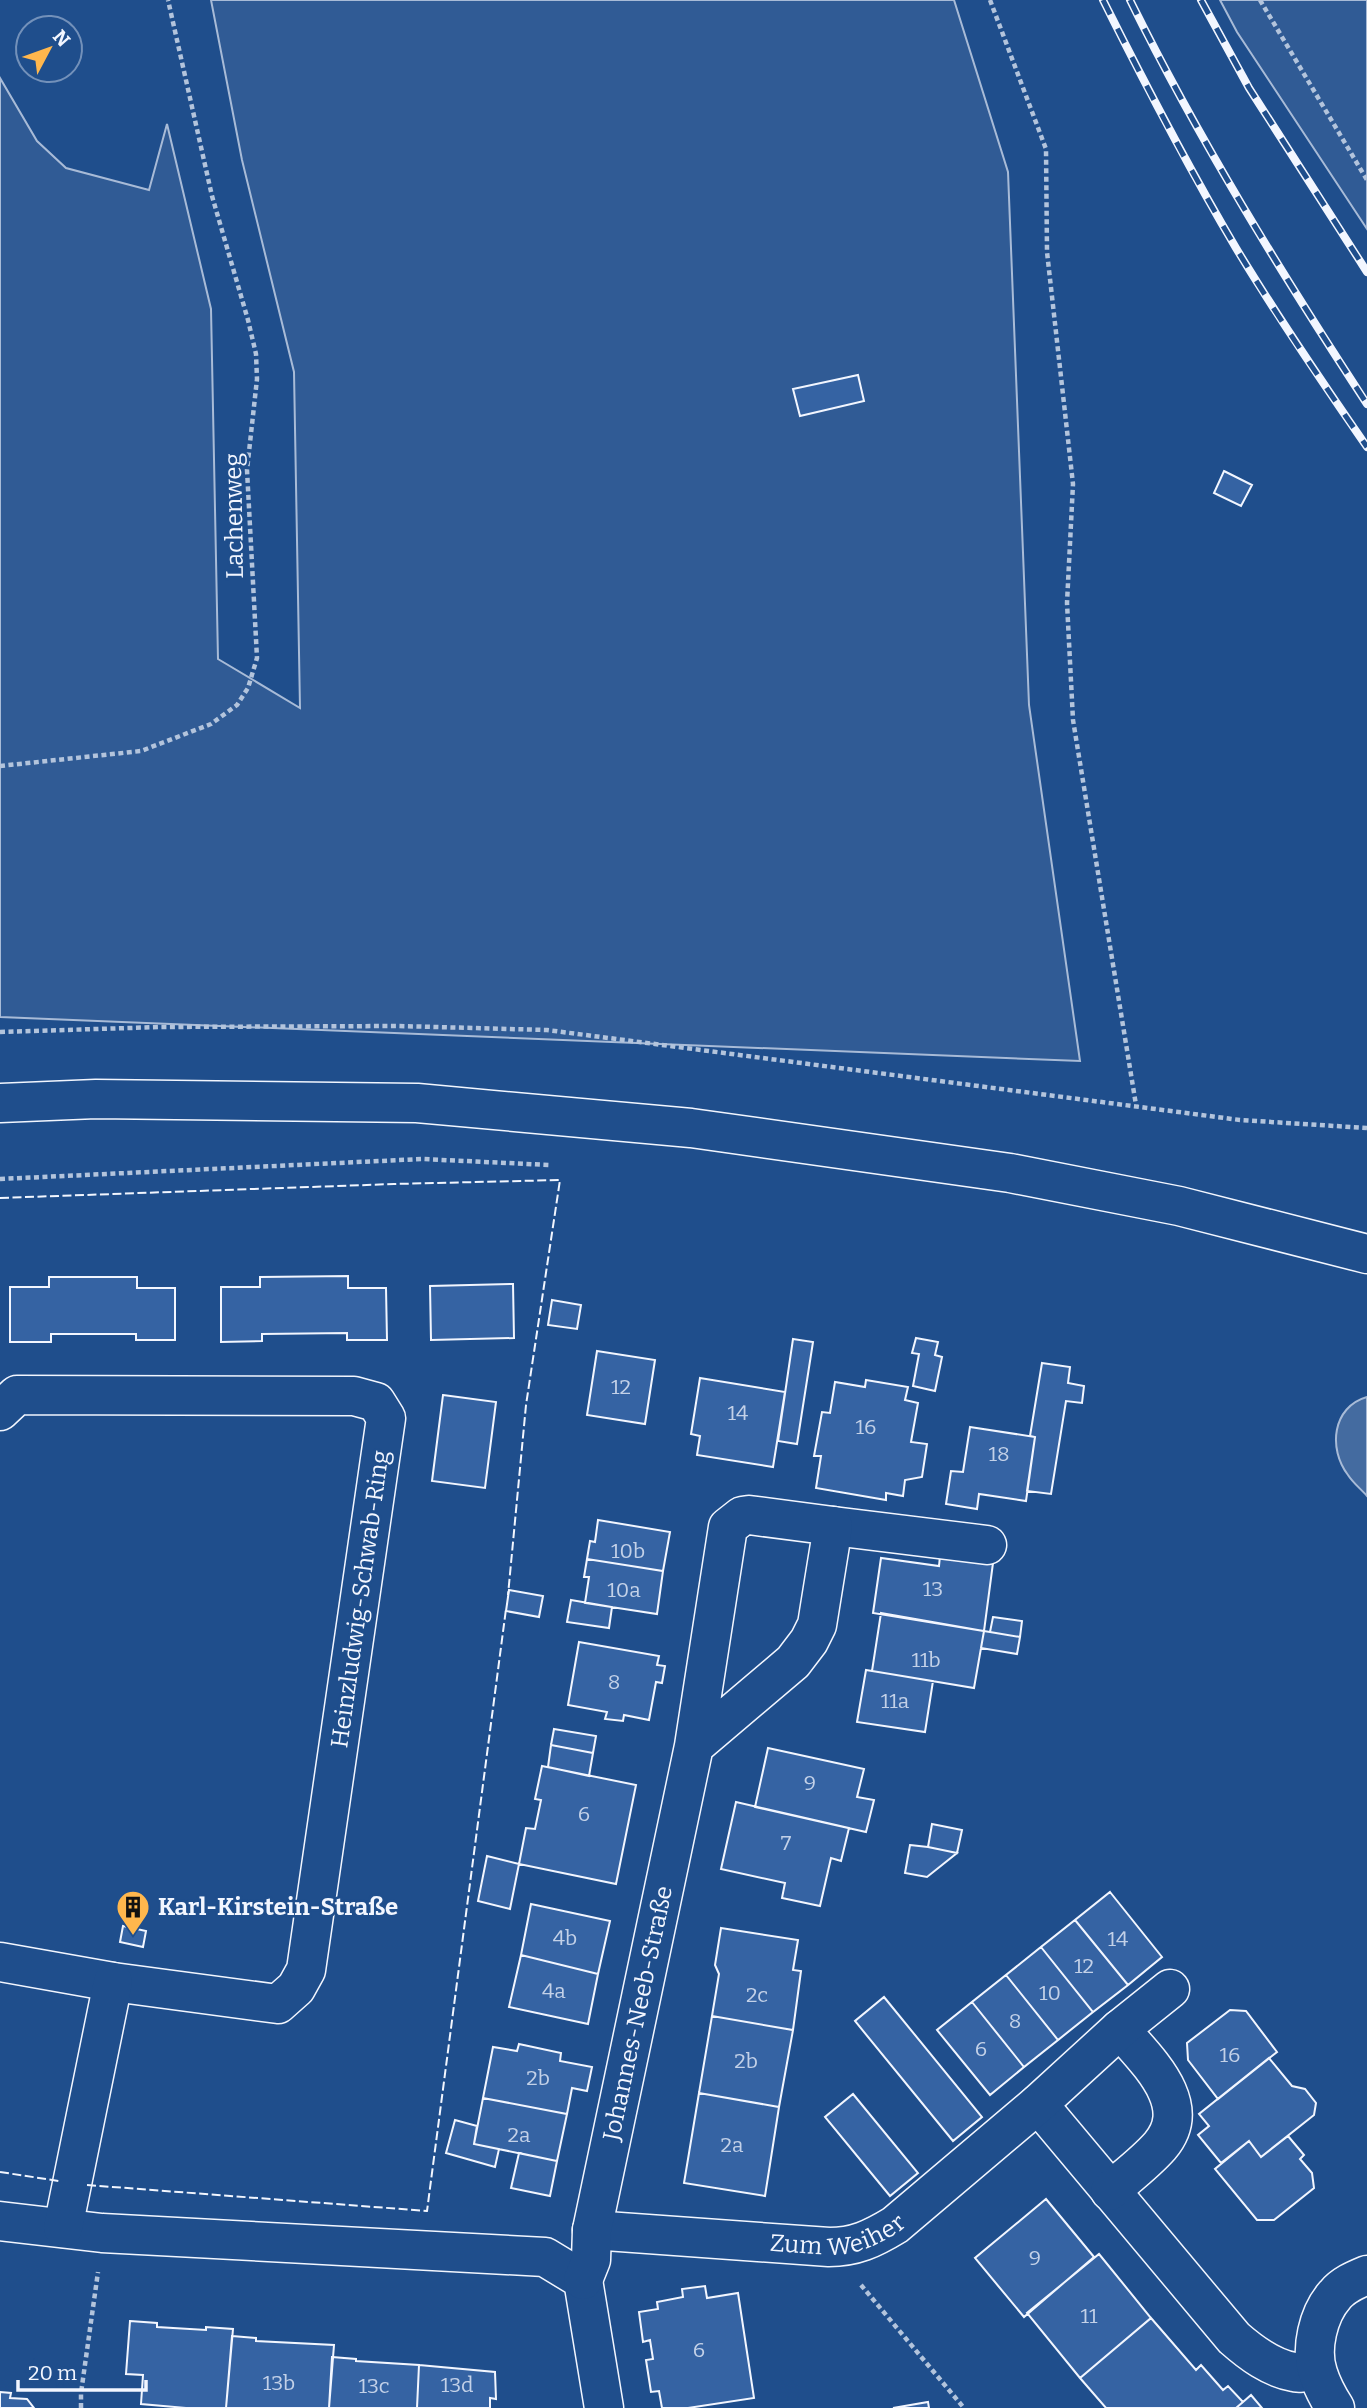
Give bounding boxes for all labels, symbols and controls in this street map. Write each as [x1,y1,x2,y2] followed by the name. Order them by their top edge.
[14,14,84,84] north arrow
[48,25,75,52] text: N
[219,453,249,579] street label: Lachenweg
[611,1374,631,1400] house number: 12
[728,1400,748,1426] house number: 14
[856,1414,876,1440] house number: 16
[988,1441,1010,1467] house number: 18
[325,1448,395,1750] street label: Heinzludwig-Schwab-Ring
[611,1538,645,1564] house number: 10b
[923,1576,943,1602] house number: 13
[607,1577,641,1603] house number: 10a
[911,1647,941,1673] house number: 11b
[608,1669,620,1695] house number: 8
[881,1688,910,1714] house number: 11a
[804,1770,816,1796] house number: 9
[578,1801,590,1827] house number: 6
[781,1830,792,1856] house number: 7
[597,1883,678,2144] street label: Johannes-Neeb-Straße
[114,1888,152,1937] building icon: Karl-Kirstein-Straße
[158,1893,398,1921] place label: Karl-Kirstein-Straße
[553,1925,577,1951] house number: 4b
[1108,1926,1128,1952] house number: 14
[1074,1953,1094,1979] house number: 12
[542,1978,566,2004] house number: 4a
[1039,1980,1061,2006] house number: 10
[746,1982,768,2008] house number: 2c
[1009,2008,1021,2034] house number: 8
[975,2036,987,2062] house number: 6
[1220,2042,1240,2068] house number: 16
[734,2048,758,2074] house number: 2b
[526,2065,550,2091] house number: 2b
[508,2122,531,2148] house number: 2a
[721,2132,744,2158] house number: 2a
[769,2208,911,2262] street label: Zum Weiher
[1029,2245,1041,2271] house number: 9
[1080,2303,1098,2329] house number: 11
[693,2337,705,2363] house number: 6
[18,2348,145,2392] scale bar
[28,2360,77,2386] text: 20 m
[263,2370,295,2396] house number: 13b
[441,2372,473,2398] house number: 13d
[358,2373,390,2399] house number: 13c

